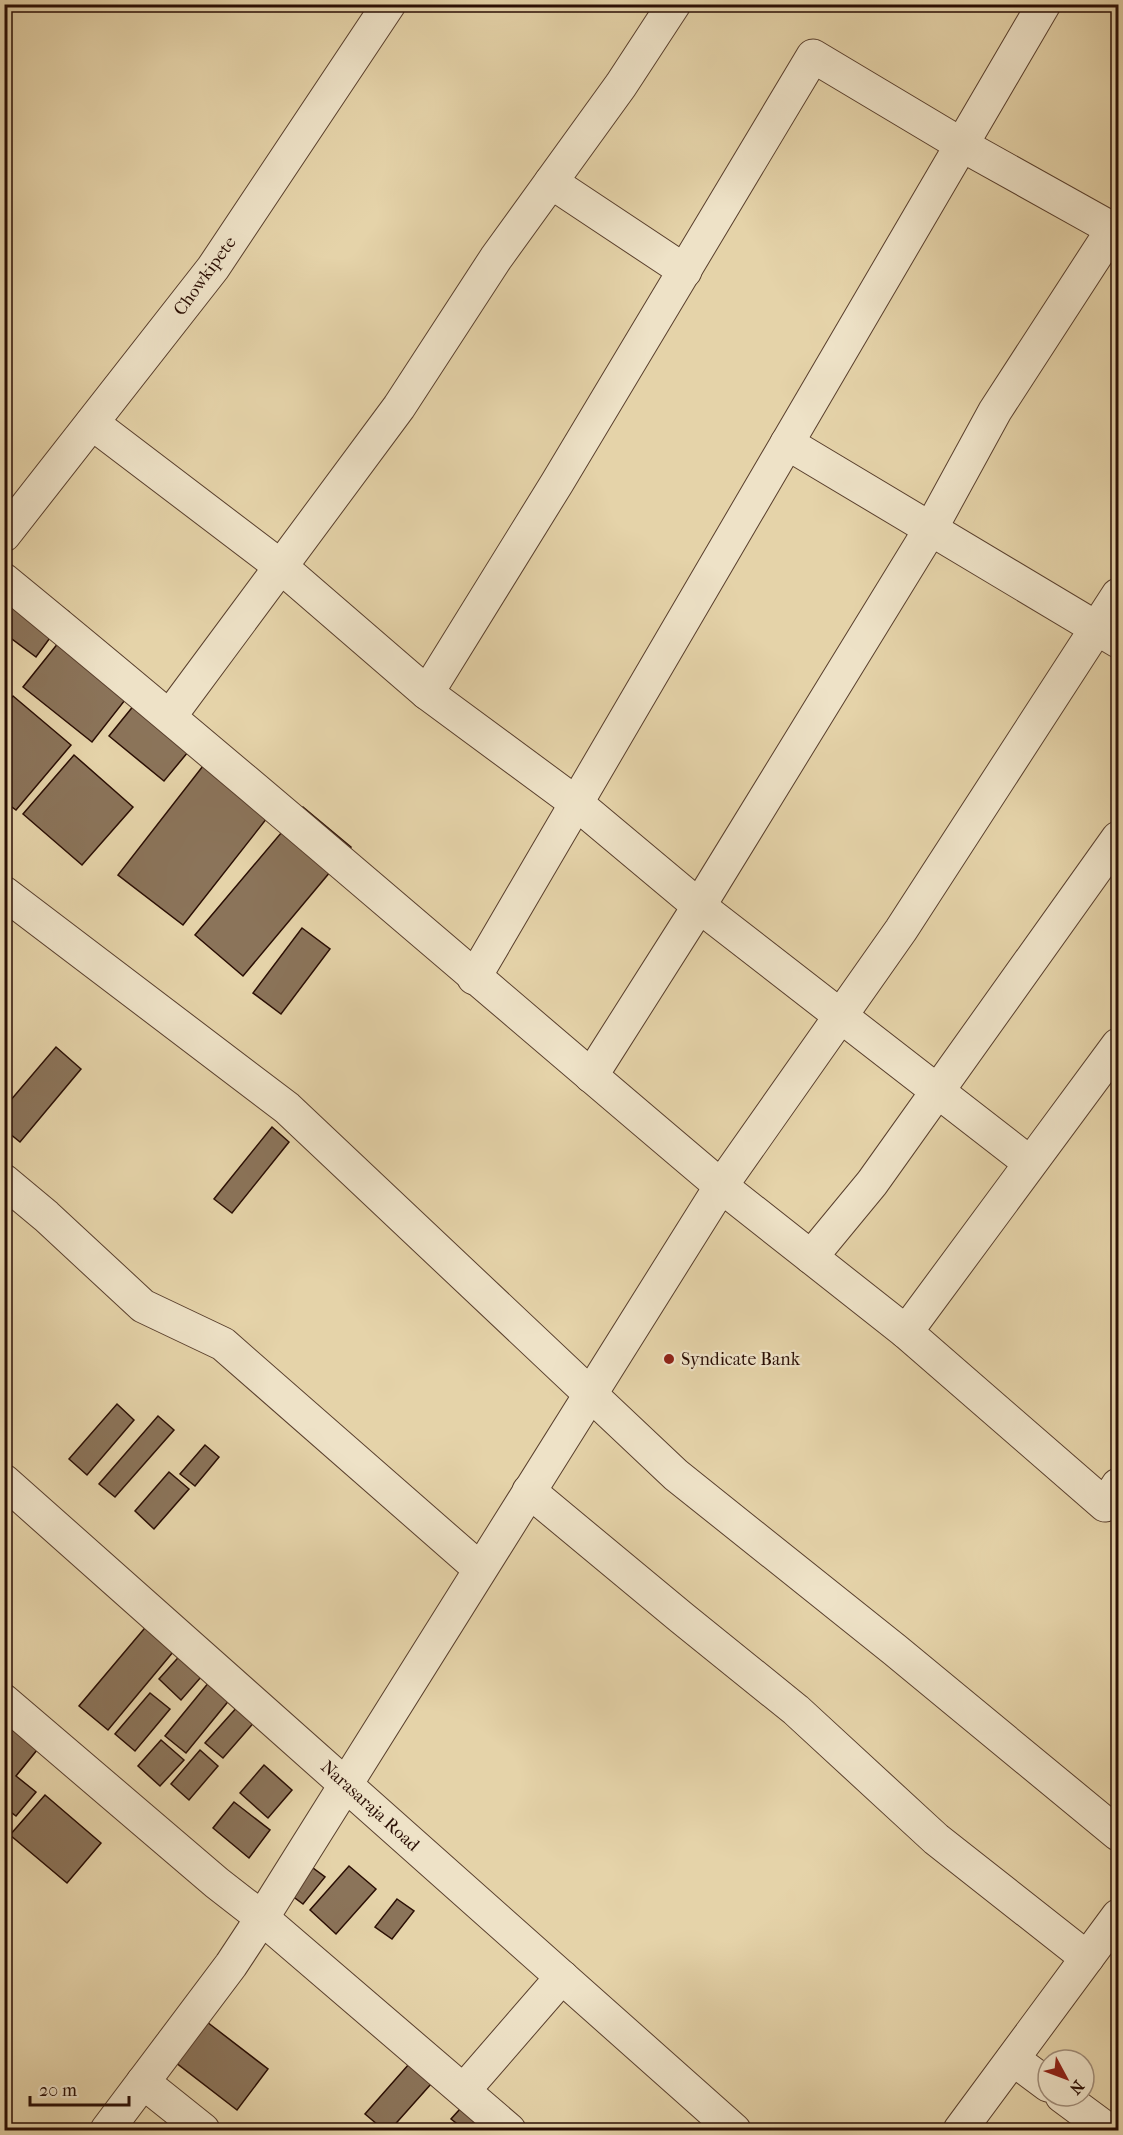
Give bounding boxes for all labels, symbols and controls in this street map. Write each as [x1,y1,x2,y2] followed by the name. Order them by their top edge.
[169,232,241,320] street label: Chowkipete
[681,1349,801,1370] place label: Syndicate Bank
[662,1352,676,1366] marker: Syndicate Bank
[316,1756,424,1856] street label: Narasaraja Road
[1036,2048,1096,2108] north arrow
[30,2069,129,2107] scale bar
[1065,2077,1088,2099] text: N
[39,2080,77,2101] text: 20 m

